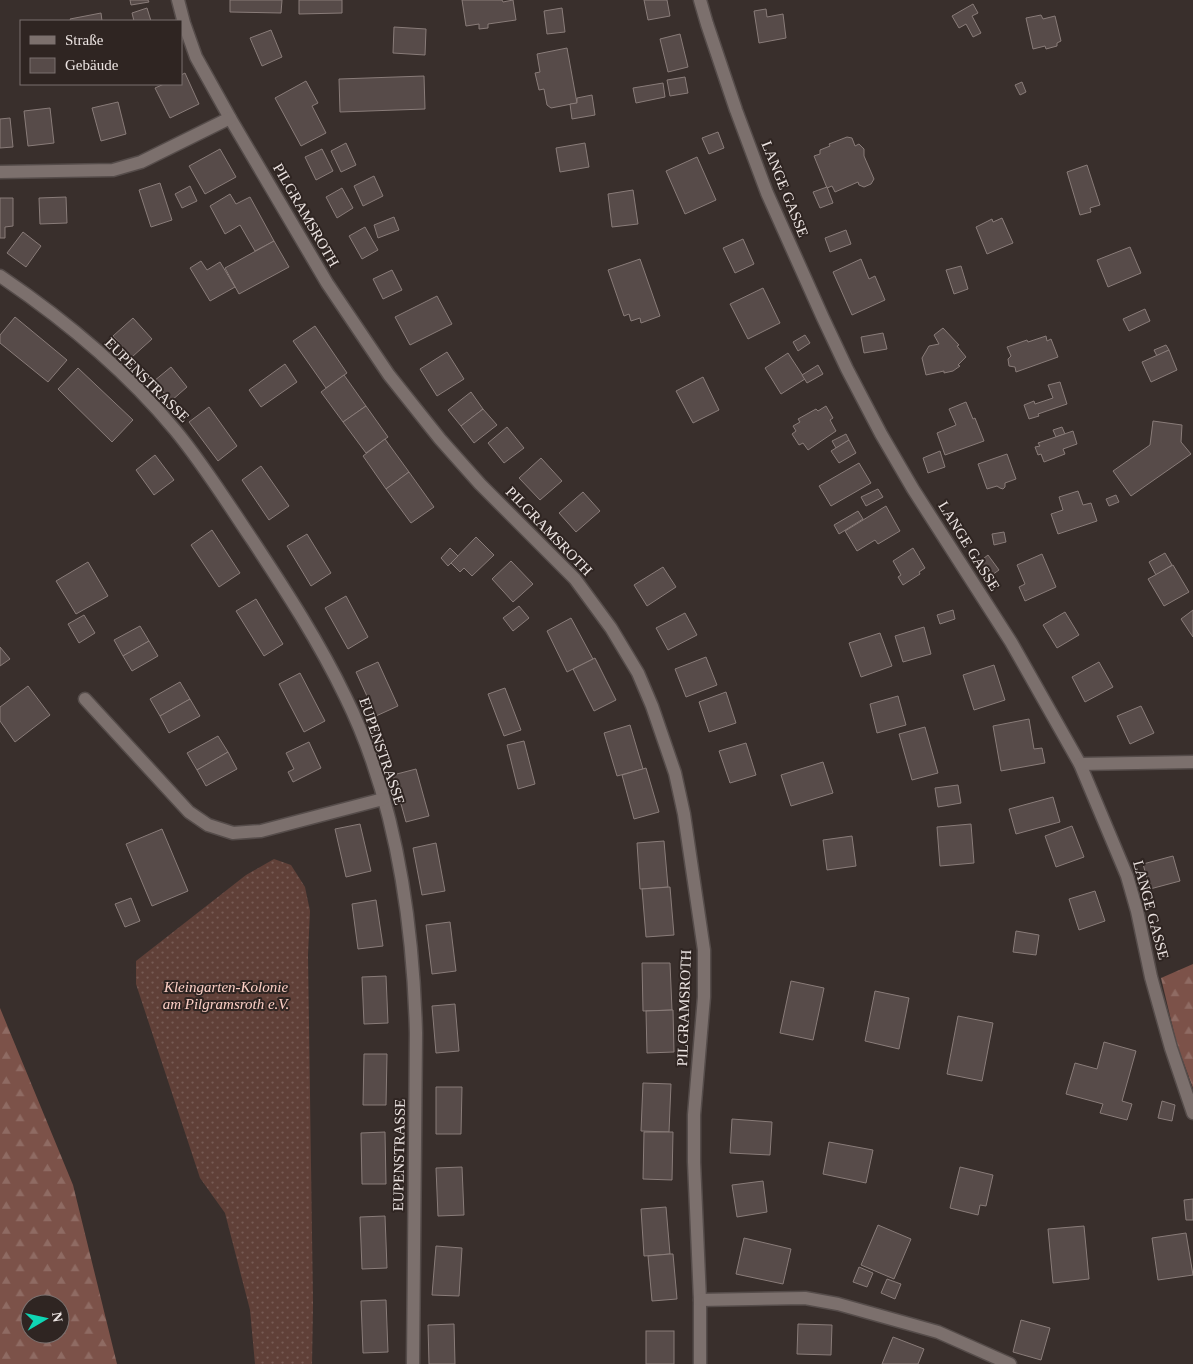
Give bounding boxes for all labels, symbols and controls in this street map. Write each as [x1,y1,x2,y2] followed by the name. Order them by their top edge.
[20,20,182,85] legend
[65,32,104,48] text: Straße
[65,57,119,73] text: Gebäude
[758,139,812,239] street label: LANGE GASSE
[270,160,342,270] street label: PILGRAMSROTH
[102,335,192,425] street label: EUPENSTRASSE
[503,483,595,579] street label: PILGRAMSROTH
[935,498,1003,594] street label: LANGE GASSE
[356,695,408,807] street label: EUPENSTRASSE
[1130,859,1172,961] street label: LANGE GASSE
[674,949,694,1067] street label: PILGRAMSROTH
[163,979,289,1012] park label: Kleingarten-Kolonie am Pilgramsroth e.V.
[390,1099,408,1211] street label: EUPENSTRASSE
[20,1294,70,1344] north arrow
[49,1311,66,1323] text: N

